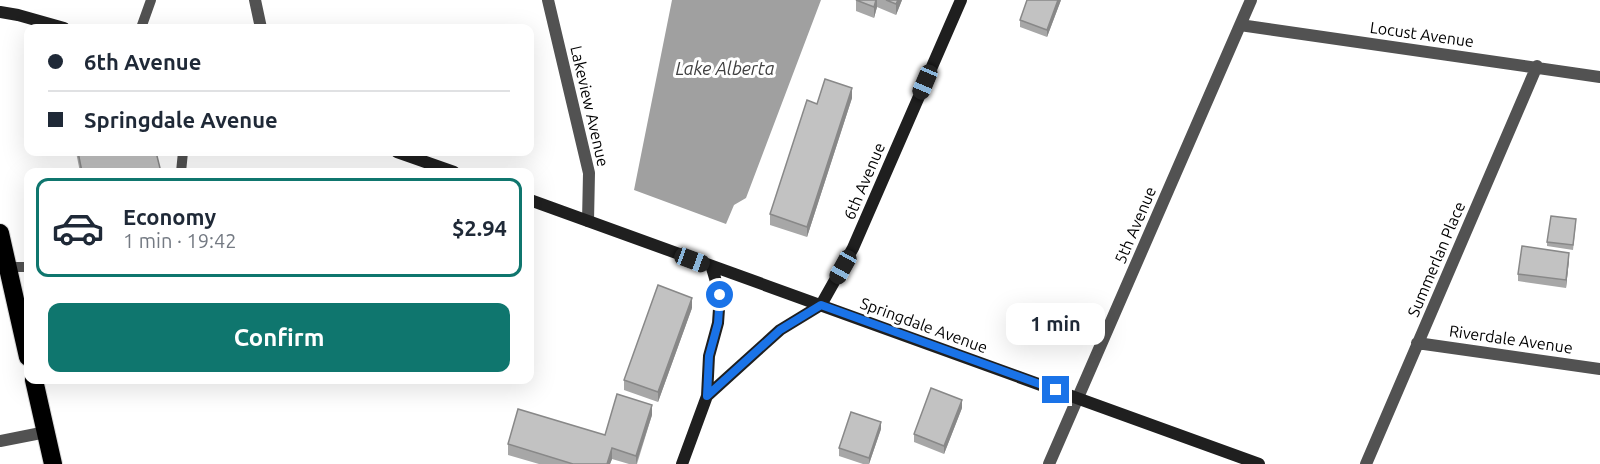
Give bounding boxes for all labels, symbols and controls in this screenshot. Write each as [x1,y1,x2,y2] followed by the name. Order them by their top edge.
[1369,18,1475,50] street label: Locust Avenue
[567,44,613,168] street label: Lakeview Avenue
[84,49,201,74] text: 6th Avenue
[676,58,775,78] water label: Lake Alberta
[910,62,940,102] car
[84,107,278,132] text: Springdale Avenue
[840,140,888,222] street label: 6th Avenue
[1111,184,1159,266] street label: 5th Avenue
[1404,199,1468,319] street label: Summerlan Place
[51,201,105,255] icon: car
[123,204,216,229] text: Economy
[452,215,507,240] text: $2.94
[123,229,237,252] text: 1 min · 19:42
[672,245,712,275] car
[826,247,860,287] car
[706,281,733,308] route start
[858,294,990,356] street label: Springdale Avenue
[48,303,510,372] button: Confirm
[1006,303,1106,345] callout: 1 min
[1030,312,1081,335] text: 1 min
[1448,321,1574,357] street label: Riverdale Avenue
[1042,376,1069,403] route end

